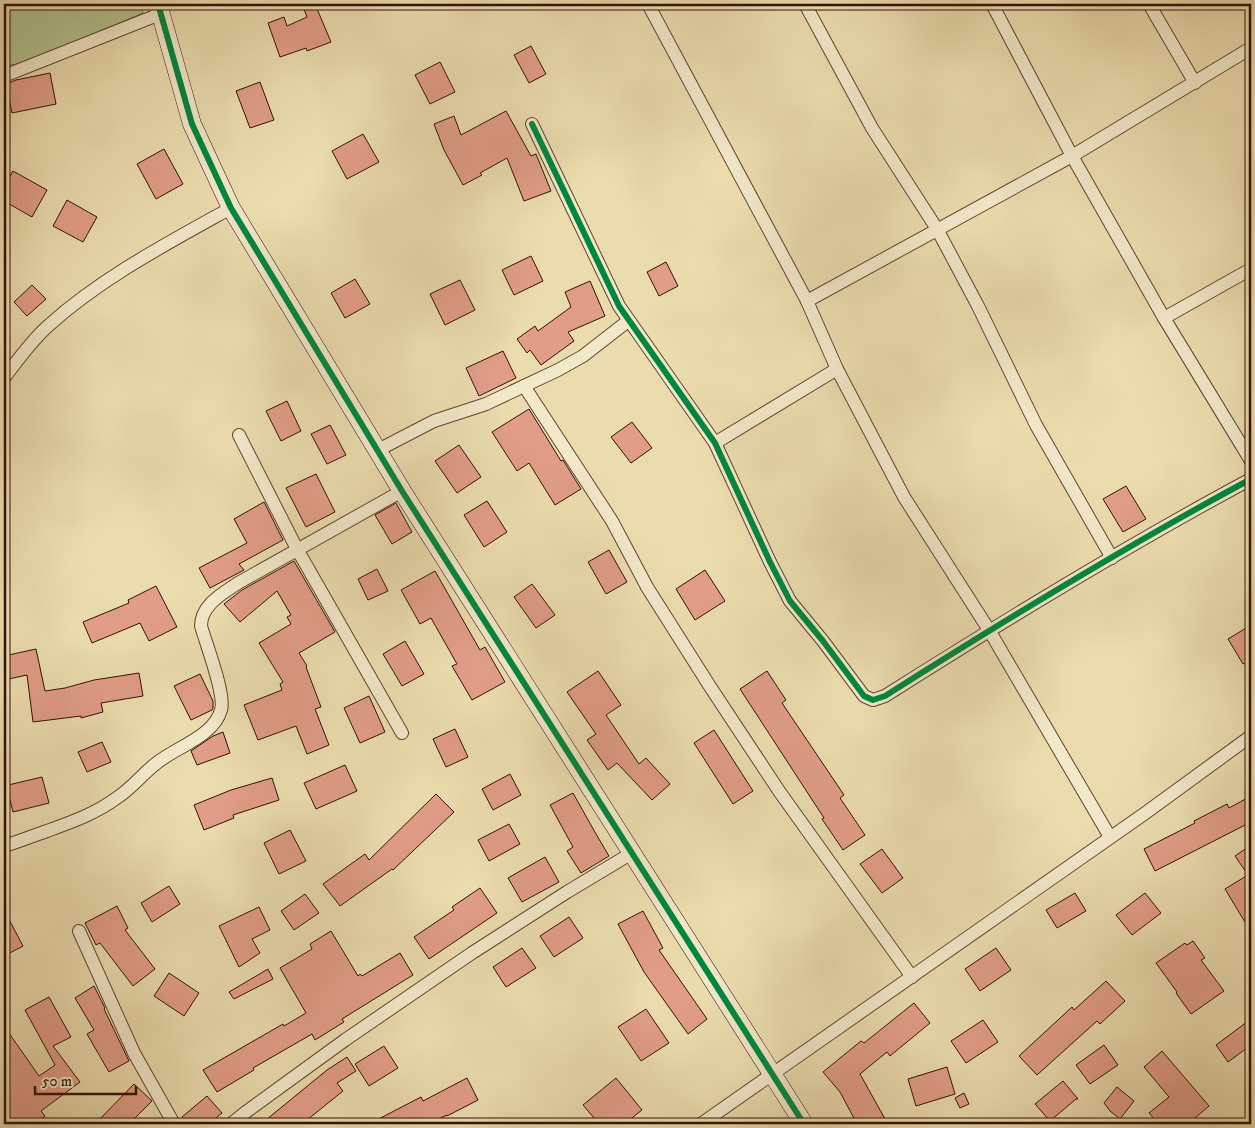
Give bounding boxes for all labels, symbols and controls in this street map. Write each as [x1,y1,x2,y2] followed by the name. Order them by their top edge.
[35,1063,136,1095] scale bar
[42,1072,72,1091] text: 50 m

